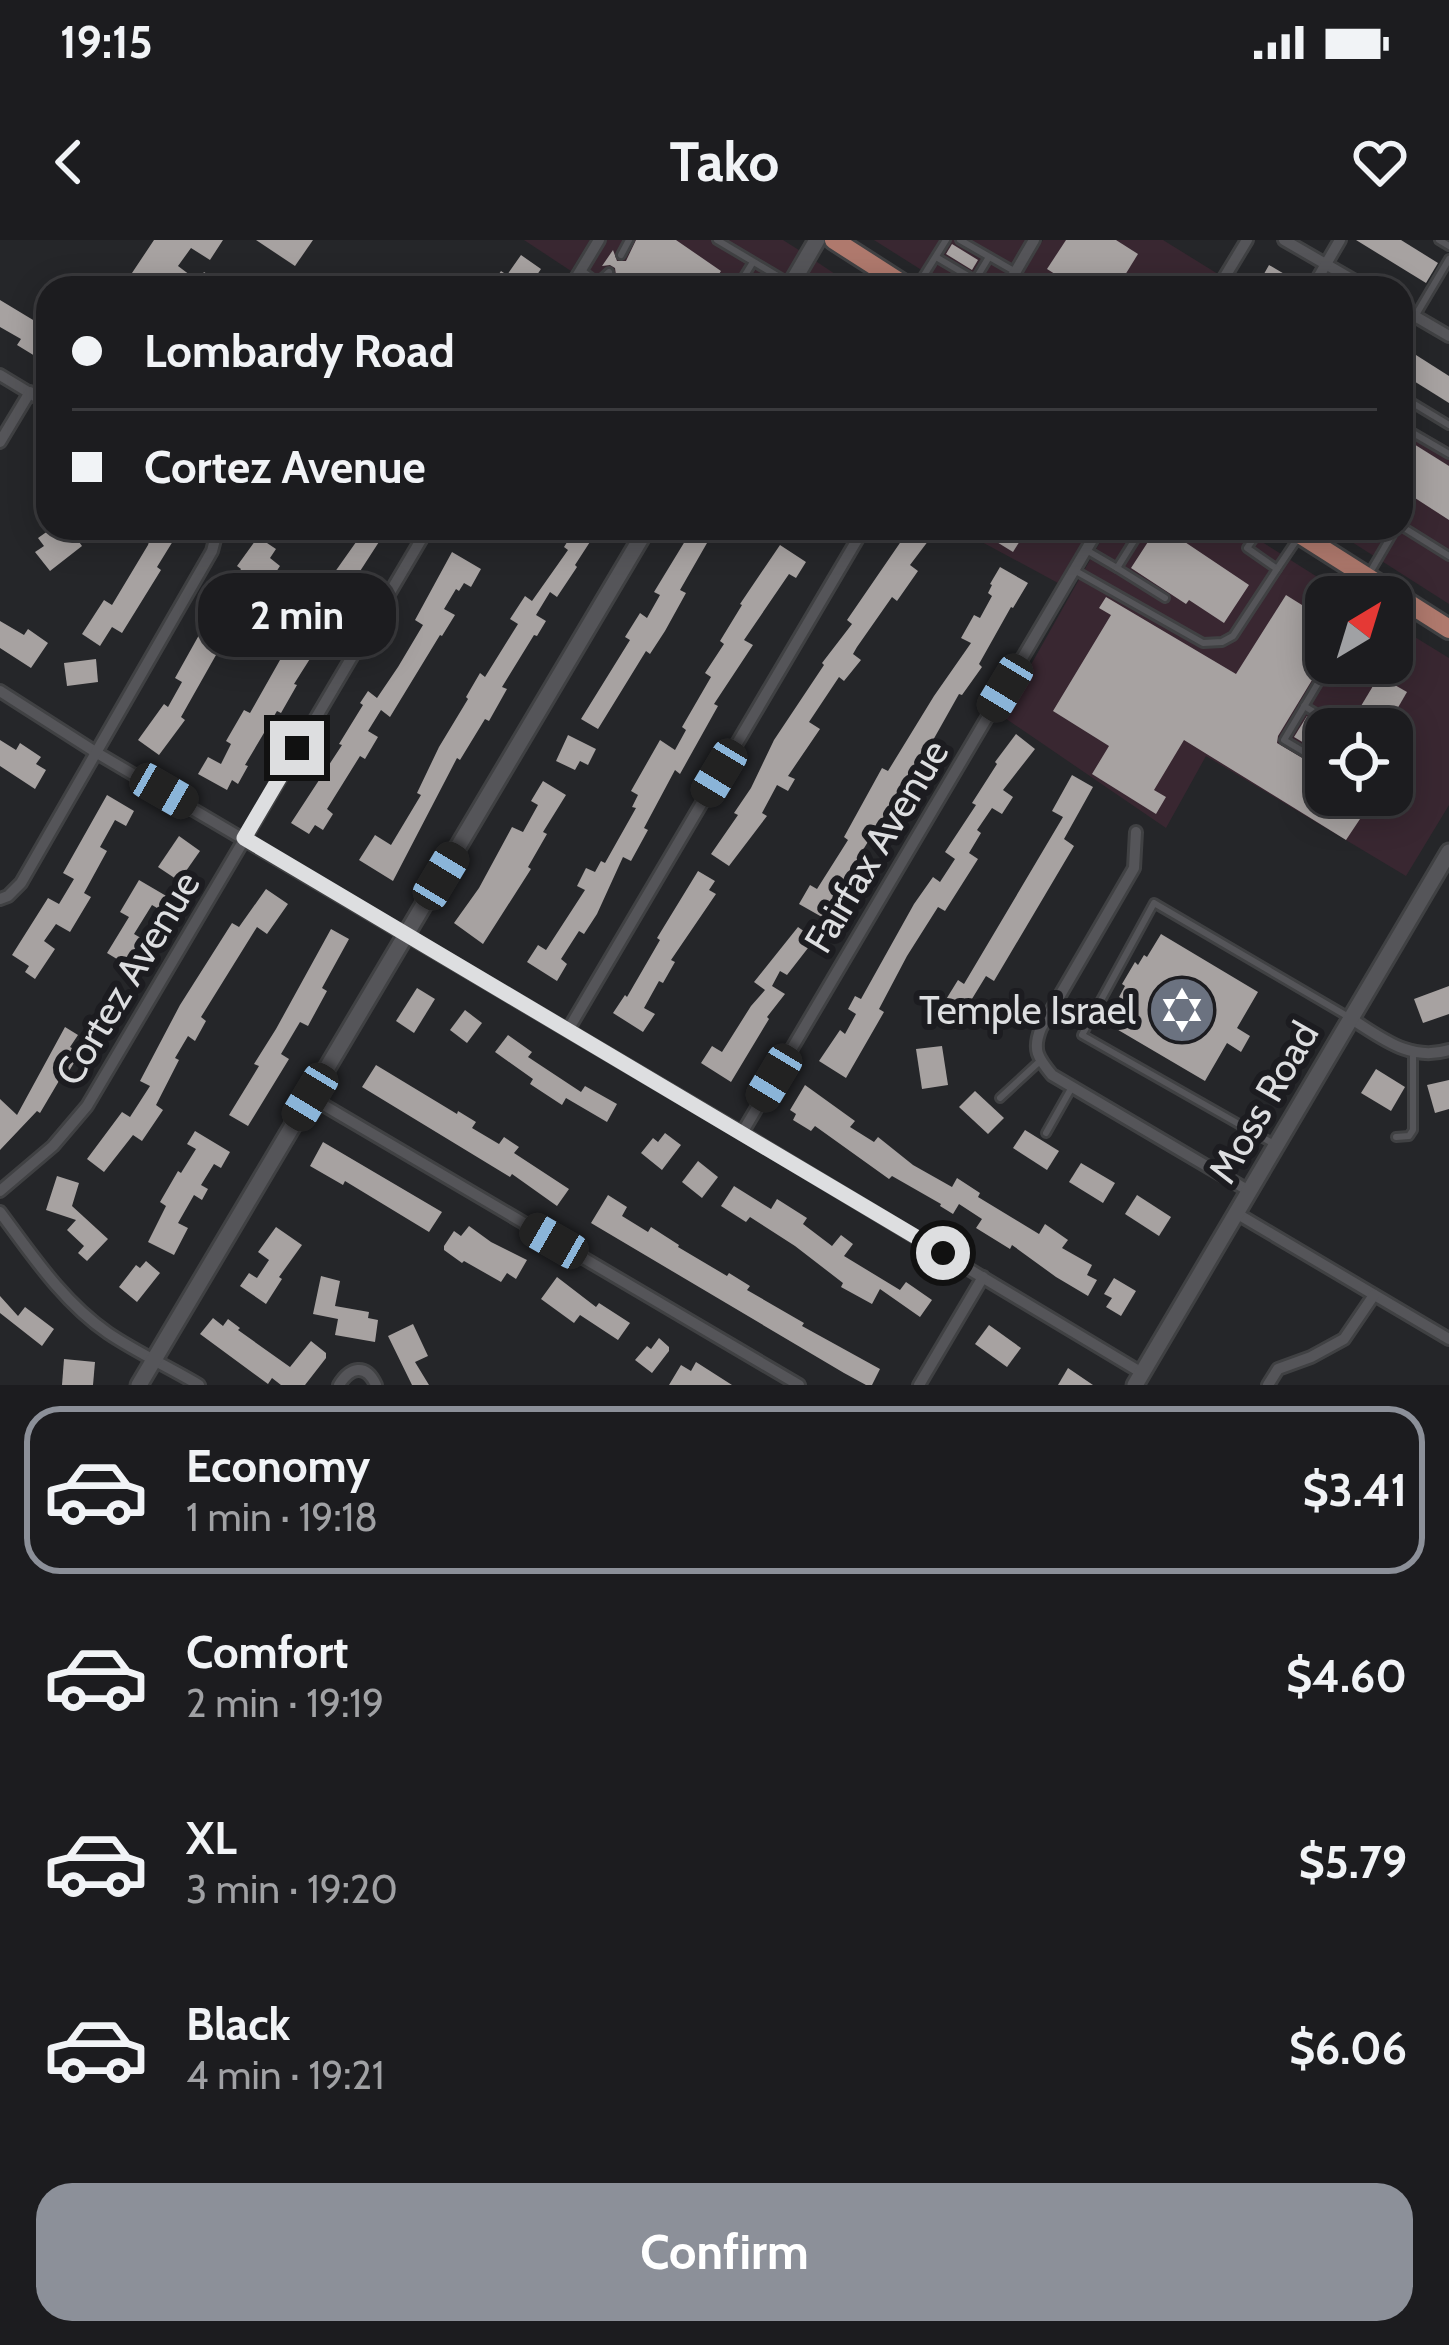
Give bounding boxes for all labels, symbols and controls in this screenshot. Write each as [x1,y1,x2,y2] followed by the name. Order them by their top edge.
[60,15,153,69] text: 19:15
[36,129,102,195] icon: back
[670,129,779,195] text: Tako
[1347,129,1413,195] icon: heart
[144,324,455,378] text: Lombardy Road
[144,440,426,494] text: Cortez Avenue
[198,574,396,658] callout: 2 min
[1305,576,1413,684] north arrow
[1305,576,1413,816] map controls
[250,591,344,639] text: 2 min
[971,648,1039,728] car
[1305,708,1413,816] button: locate
[270,721,324,775] route end
[794,731,958,961] street label: Fairfax Avenue
[685,733,753,813] car
[124,757,204,825] car
[407,836,475,916] car
[44,862,210,1094] street label: Cortez Avenue
[1147,975,1217,1045] synagogue icon: Temple Israel
[919,986,1136,1034] place label: Temple Israel
[1198,1013,1328,1191] street label: Moss Road
[740,1038,808,1118] car
[276,1057,344,1137] car
[514,1207,594,1275] car
[916,1226,970,1280] route start
[42,1436,150,1544] icon: car
[186,1439,370,1493] text: Economy
[1302,1463,1407,1517] text: $3.41
[186,1493,378,1541] text: 1 min · 19:18
[42,1622,150,1730] icon: car
[186,1625,349,1679] text: Comfort
[1286,1649,1407,1703] text: $4.60
[186,1679,384,1727] text: 2 min · 19:19
[42,1808,150,1916] icon: car
[186,1811,237,1865] text: XL
[1299,1835,1407,1889] text: $5.79
[186,1865,398,1913] text: 3 min · 19:20
[42,1994,150,2102] icon: car
[186,1997,290,2051] text: Black
[1289,2021,1407,2075] text: $6.06
[186,2051,385,2099] text: 4 min · 19:21
[36,2183,1413,2321] button: Confirm

